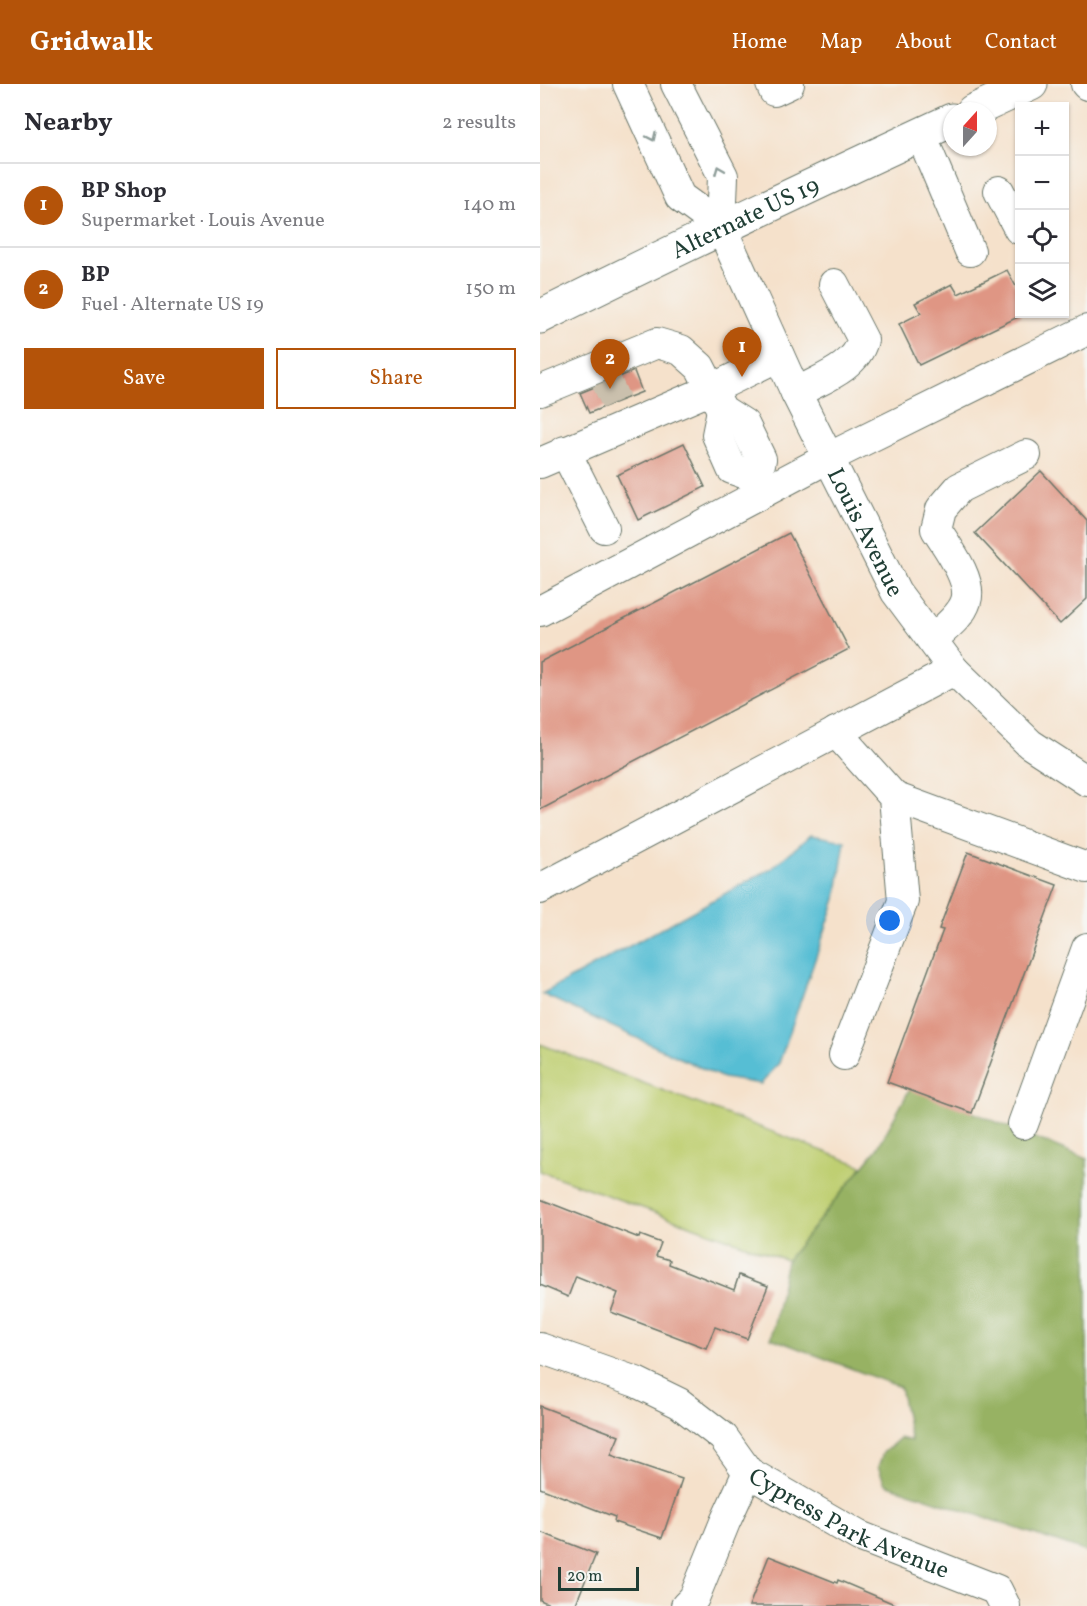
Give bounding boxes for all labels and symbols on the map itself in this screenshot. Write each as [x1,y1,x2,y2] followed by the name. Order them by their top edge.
[943,102,997,156] north arrow
[645,131,657,142] one-way arrow
[714,165,726,176] one-way arrow
[666,169,825,269] street label: Alternate US 19
[722,328,762,377] pin: 1
[590,340,630,389] pin: 2
[817,462,911,603] street label: Louis Avenue
[875,906,904,935] your location
[741,1461,954,1589] street label: Cypress Park Avenue
[558,1564,639,1592] scale bar

